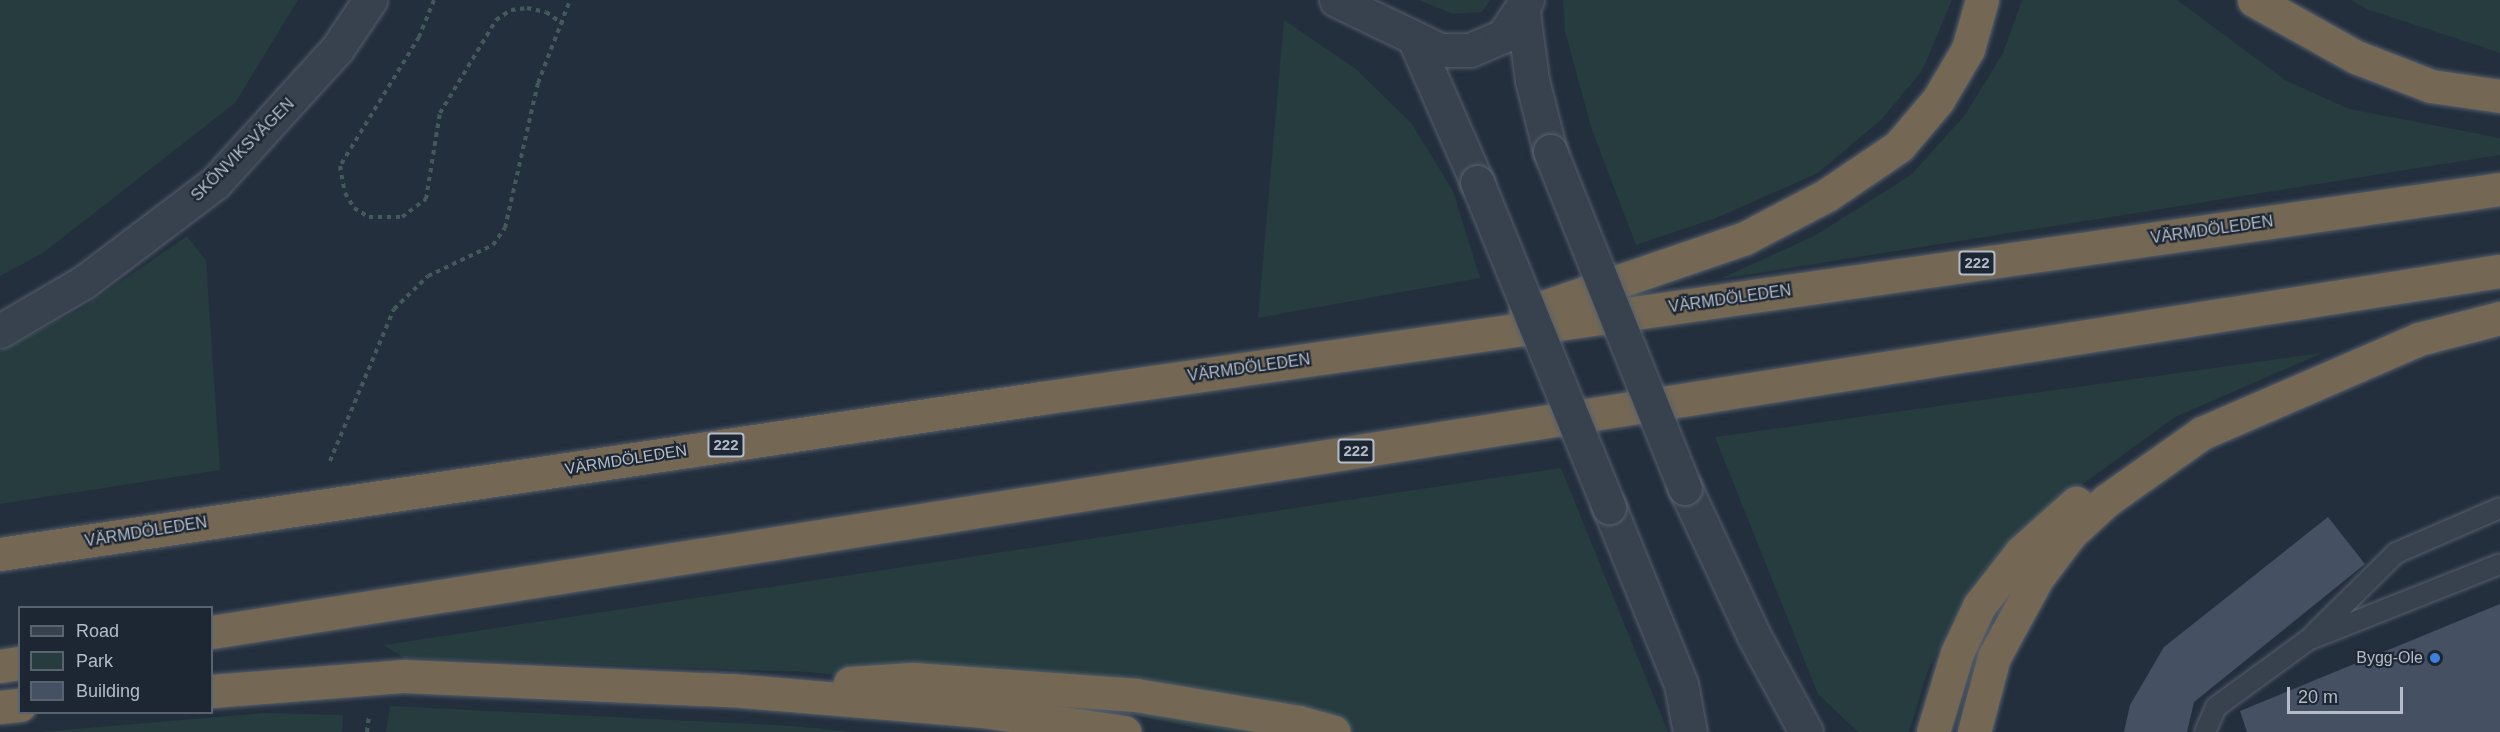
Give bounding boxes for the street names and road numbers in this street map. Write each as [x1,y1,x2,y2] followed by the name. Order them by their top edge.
[187,94,299,206] street label: SKÖNVIKSVÄGEN
[2149,212,2275,248] street label: VÄRMDÖLEDEN
[1958,251,1996,275] road number: 222
[1667,281,1793,317] street label: VÄRMDÖLEDEN
[1186,350,1312,386] street label: VÄRMDÖLEDEN
[706,433,746,457] road number: 222
[1336,439,1376,463] road number: 222
[563,441,689,479] street label: VÄRMDÖLEDEN
[83,513,209,551] street label: VÄRMDÖLEDEN

